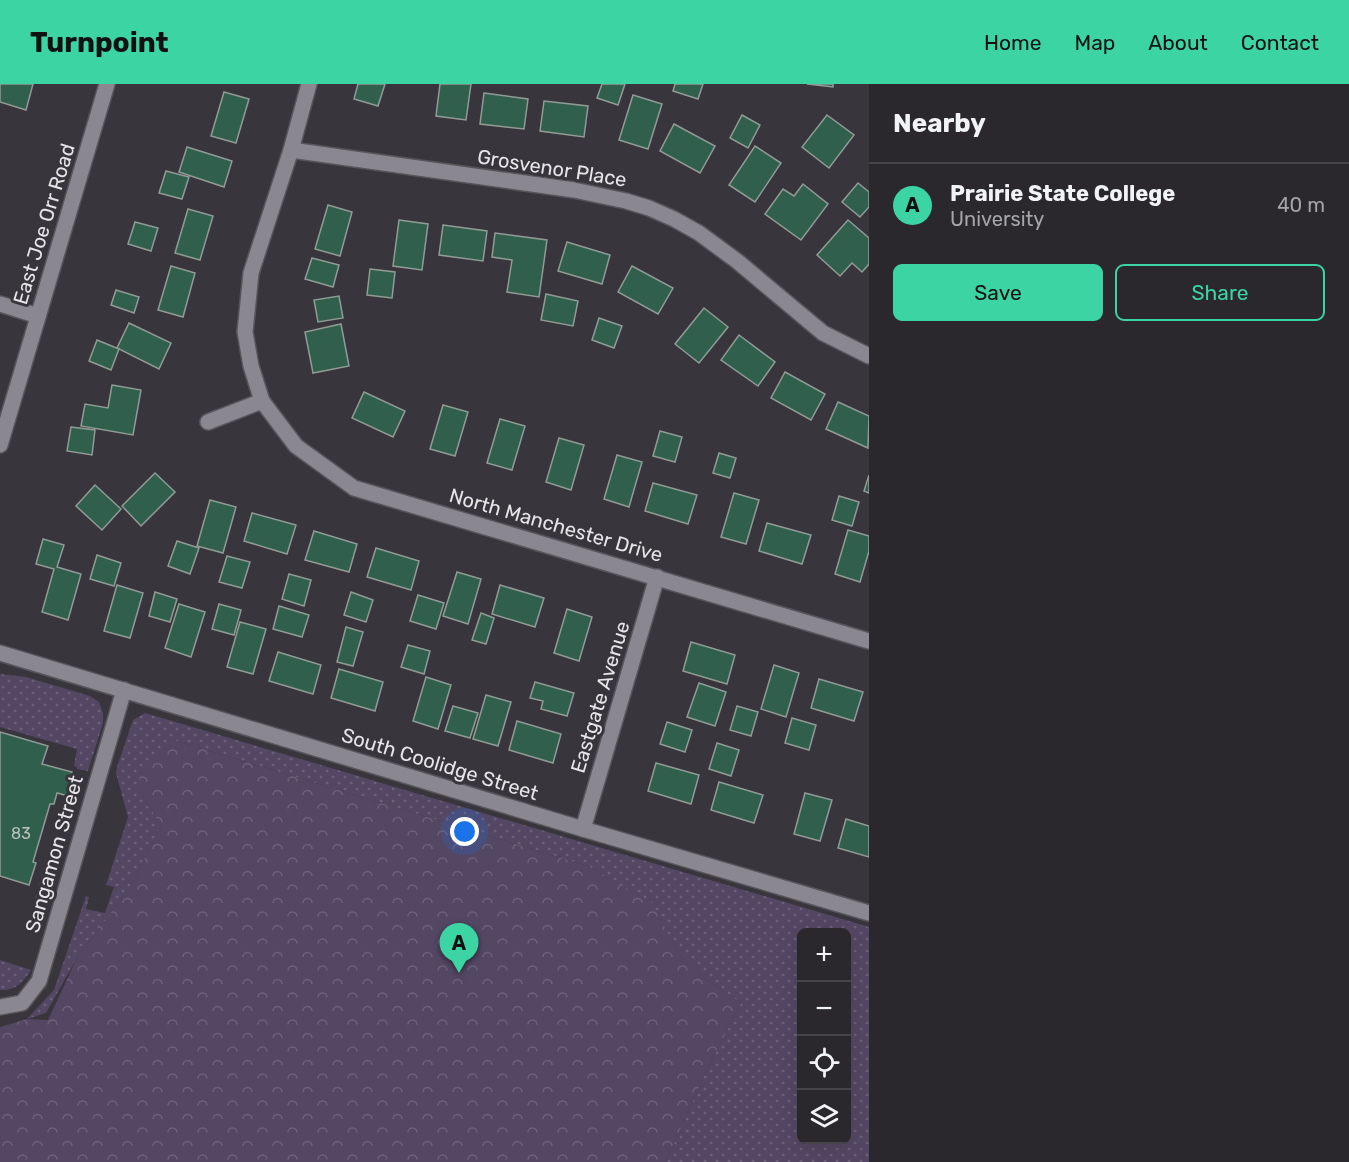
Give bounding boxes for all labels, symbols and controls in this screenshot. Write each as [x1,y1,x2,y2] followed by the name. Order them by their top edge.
[30,26,169,59] text: Turnpoint
[984,30,1041,55] text: Home
[1074,30,1115,55] text: Map
[1148,30,1208,55] text: About
[1241,30,1319,55] text: Contact
[893,108,986,139] text: Nearby
[8,141,80,307] street label: East Joe Orr Road
[476,144,628,192] street label: Grosvenor Place
[950,180,1175,207] text: Prairie State College
[905,193,920,217] text: A
[1277,193,1325,217] text: 40 m
[950,207,1044,231] text: University
[893,264,1103,321] button: Save
[1115,264,1325,321] button: Share
[447,483,665,567] street label: North Manchester Drive
[566,618,634,776] street label: Eastgate Avenue
[339,723,542,805] street label: South Coolidge Street
[20,772,88,936] street label: Sangamon Street
[450,817,479,846] your location
[11,824,31,843] house number: 83
[440,924,478,973] pin: A
[797,928,851,1144] map controls
[797,928,851,982] button: +
[797,982,851,1036] button: −
[797,1036,851,1090] button: locate
[797,1090,851,1144] button: layers

